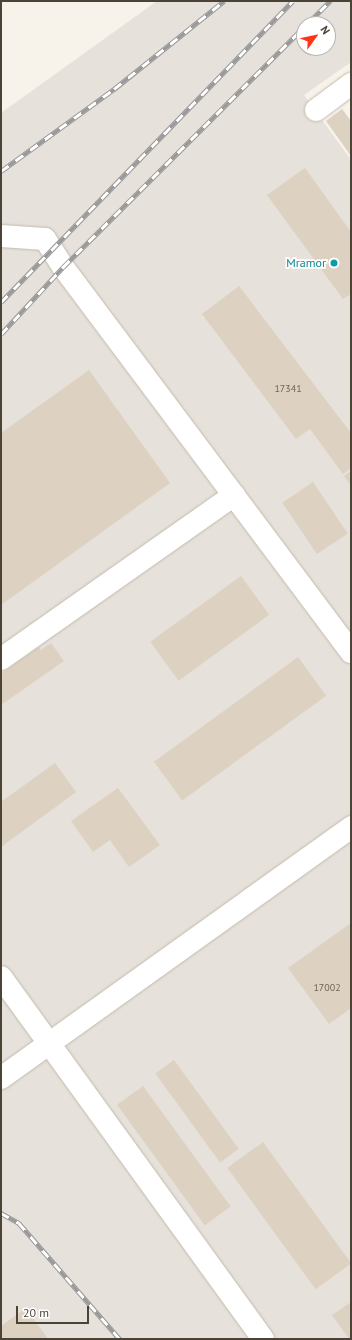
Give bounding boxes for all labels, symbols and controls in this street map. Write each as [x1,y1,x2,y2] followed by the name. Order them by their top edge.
[296,16,336,56] north arrow
[317,23,333,37] text: N
[286,256,326,270] place label: Mramor
[329,258,339,268] marker: Mramor
[274,383,302,395] house number: 17341
[313,982,341,994] house number: 17002
[18,1298,91,1324] scale bar
[23,1305,49,1320] text: 20 m

